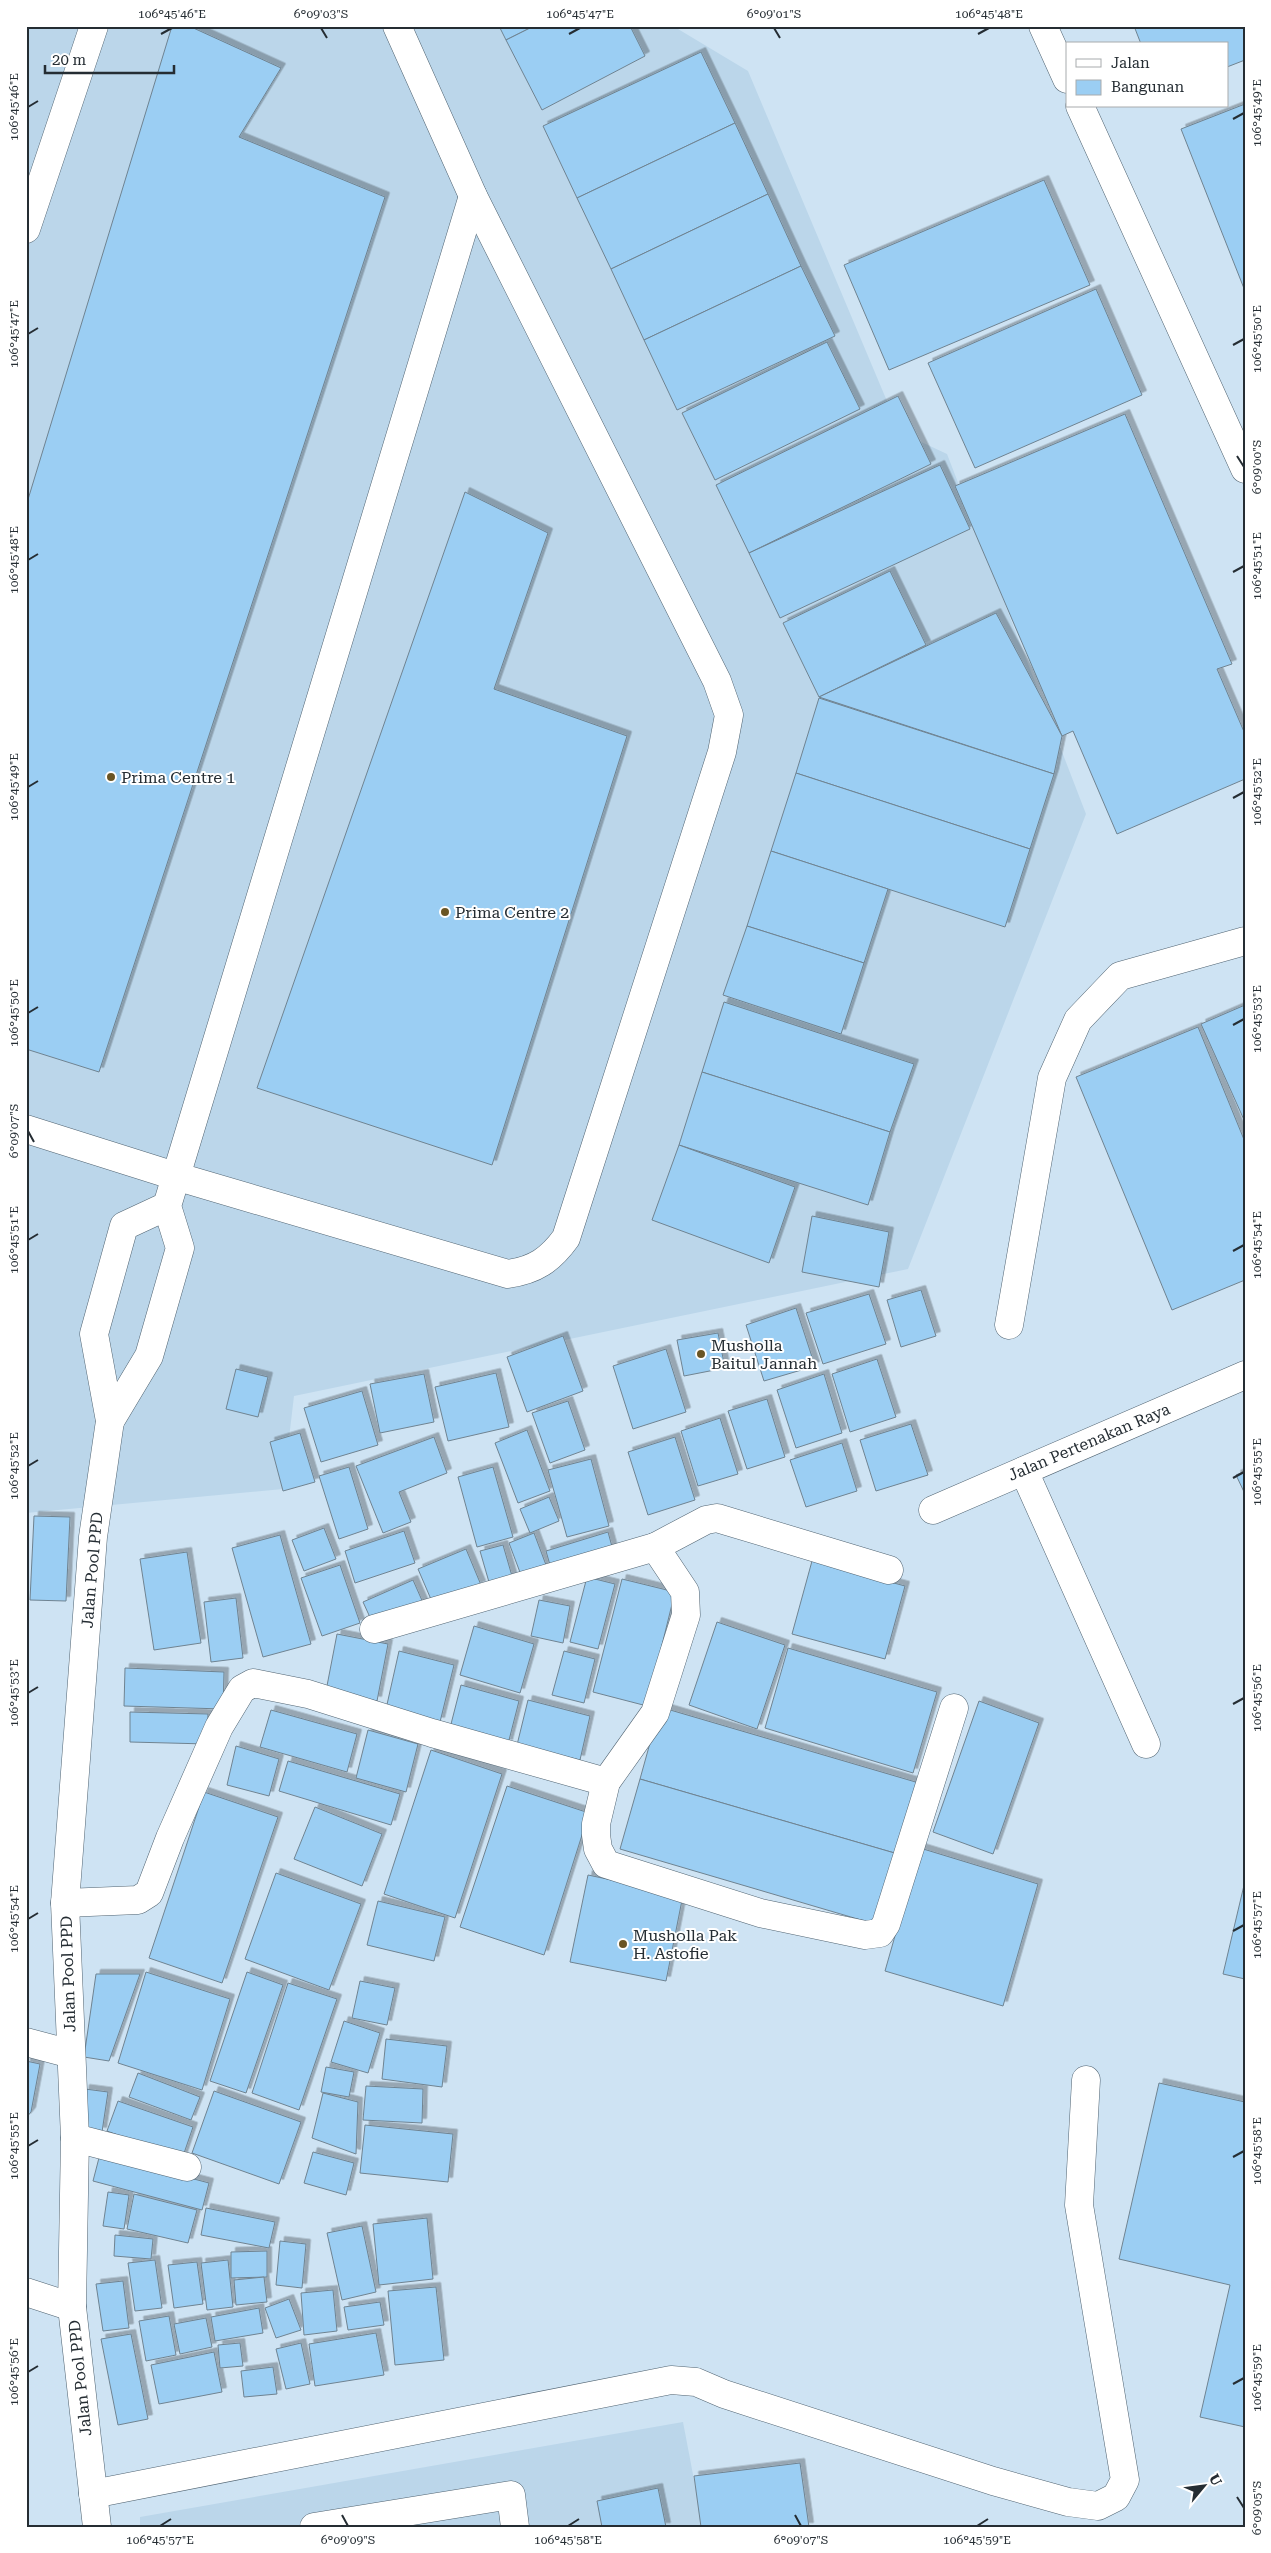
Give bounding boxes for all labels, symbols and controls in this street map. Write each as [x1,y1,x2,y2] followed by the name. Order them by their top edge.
[138,7,206,21] text: 106°45'46"E
[294,7,348,21] text: 6°09'03"S
[546,7,614,21] text: 106°45'47"E
[747,7,801,21] text: 6°09'01"S
[955,7,1023,21] text: 106°45'48"E
[45,42,174,74] scale bar
[1066,42,1228,108] legend
[52,51,87,69] text: 20 m
[1111,54,1150,72] text: Jalan
[7,73,21,141] text: 106°45'46"E
[1111,78,1184,96] text: Bangunan
[1250,79,1264,147] text: 106°45'49"E
[7,300,21,368] text: 106°45'47"E
[1250,305,1264,373] text: 106°45'50"E
[1250,440,1264,494] text: 6°09'00"S
[7,526,21,594] text: 106°45'48"E
[1250,532,1264,600] text: 106°45'51"E
[7,753,21,821] text: 106°45'49"E
[1250,758,1264,826] text: 106°45'52"E
[121,768,235,787] place label: Prima Centre 1
[105,771,117,783] marker: Prima Centre 1
[455,903,569,922] place label: Prima Centre 2
[439,906,451,918] marker: Prima Centre 2
[7,979,21,1047] text: 106°45'50"E
[1250,985,1264,1053] text: 106°45'53"E
[7,1104,21,1158] text: 6°09'07"S
[7,1206,21,1274] text: 106°45'51"E
[1250,1211,1264,1279] text: 106°45'54"E
[711,1336,817,1373] place label: Musholla Baitul Jannah
[695,1348,707,1360] marker: Musholla Baitul Jannah
[1005,1399,1173,1485] street label: Jalan Pertenakan Raya
[7,1432,21,1500] text: 106°45'52"E
[1250,1438,1264,1506] text: 106°45'55"E
[77,1511,107,1629] street label: Jalan Pool PPD
[7,1659,21,1727] text: 106°45'53"E
[1250,1664,1264,1732] text: 106°45'56"E
[7,1885,21,1953] text: 106°45'54"E
[1250,1891,1264,1959] text: 106°45'57"E
[56,1915,80,2033] street label: Jalan Pool PPD
[633,1926,737,1963] place label: Musholla Pak H. Astofie
[617,1938,629,1950] marker: Musholla Pak H. Astofie
[7,2112,21,2180] text: 106°45'55"E
[1250,2117,1264,2185] text: 106°45'58"E
[64,2319,96,2437] street label: Jalan Pool PPD
[7,2338,21,2406] text: 106°45'56"E
[1250,2344,1264,2412] text: 106°45'59"E
[1178,2460,1228,2510] north arrow
[1206,2471,1225,2488] text: U
[1250,2481,1264,2535] text: 6°09'05"S
[126,2533,194,2547] text: 106°45'57"E
[321,2533,375,2547] text: 6°09'09"S
[534,2533,602,2547] text: 106°45'58"E
[774,2533,828,2547] text: 6°09'07"S
[943,2533,1011,2547] text: 106°45'59"E

